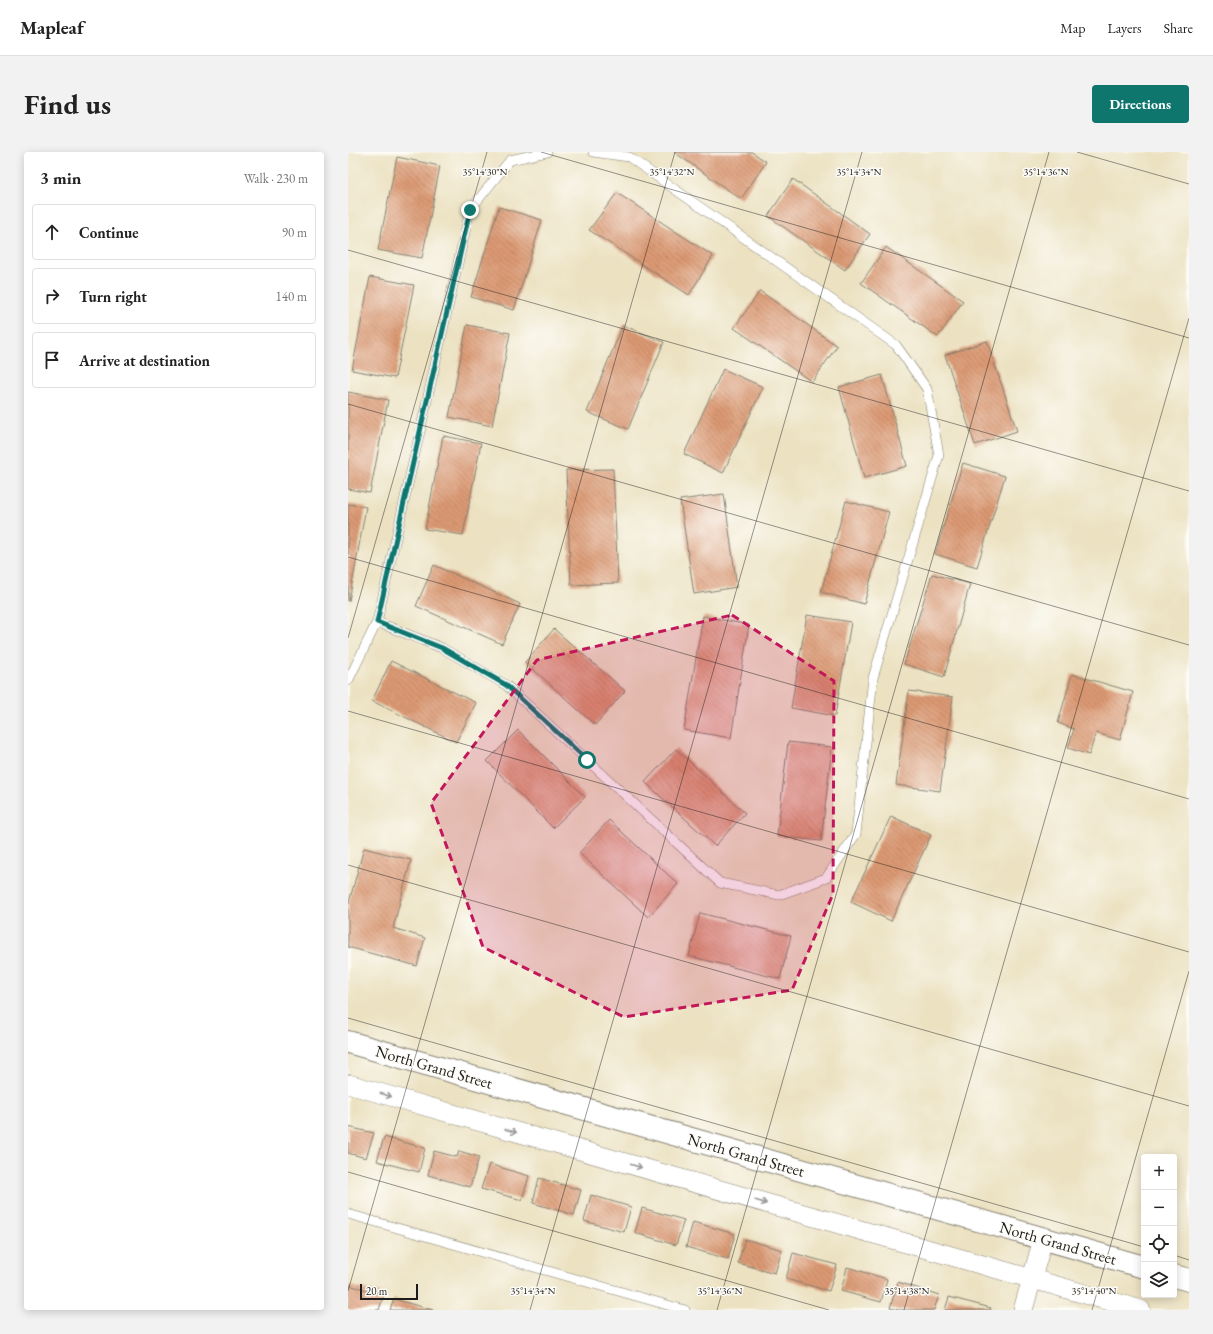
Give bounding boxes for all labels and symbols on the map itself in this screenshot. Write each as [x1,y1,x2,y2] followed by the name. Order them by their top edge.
[463,165,508,178] text: 35°14'30"N
[650,165,695,178] text: 35°14'32"N
[837,165,882,178] text: 35°14'34"N
[1024,165,1069,178] text: 35°14'36"N
[461,201,479,219] route end
[578,751,596,769] route start
[373,1040,495,1094] street label: North Grand Street
[379,1092,392,1099] one-way arrow
[504,1128,517,1135] one-way arrow
[685,1128,807,1182] street label: North Grand Street
[629,1163,642,1170] one-way arrow
[754,1199,767,1206] one-way arrow
[997,1216,1119,1270] street label: North Grand Street
[360,1282,418,1301] scale bar
[511,1284,556,1297] text: 35°14'34"N
[698,1284,743,1297] text: 35°14'36"N
[885,1284,930,1297] text: 35°14'38"N
[1072,1284,1117,1297] text: 35°14'40"N

